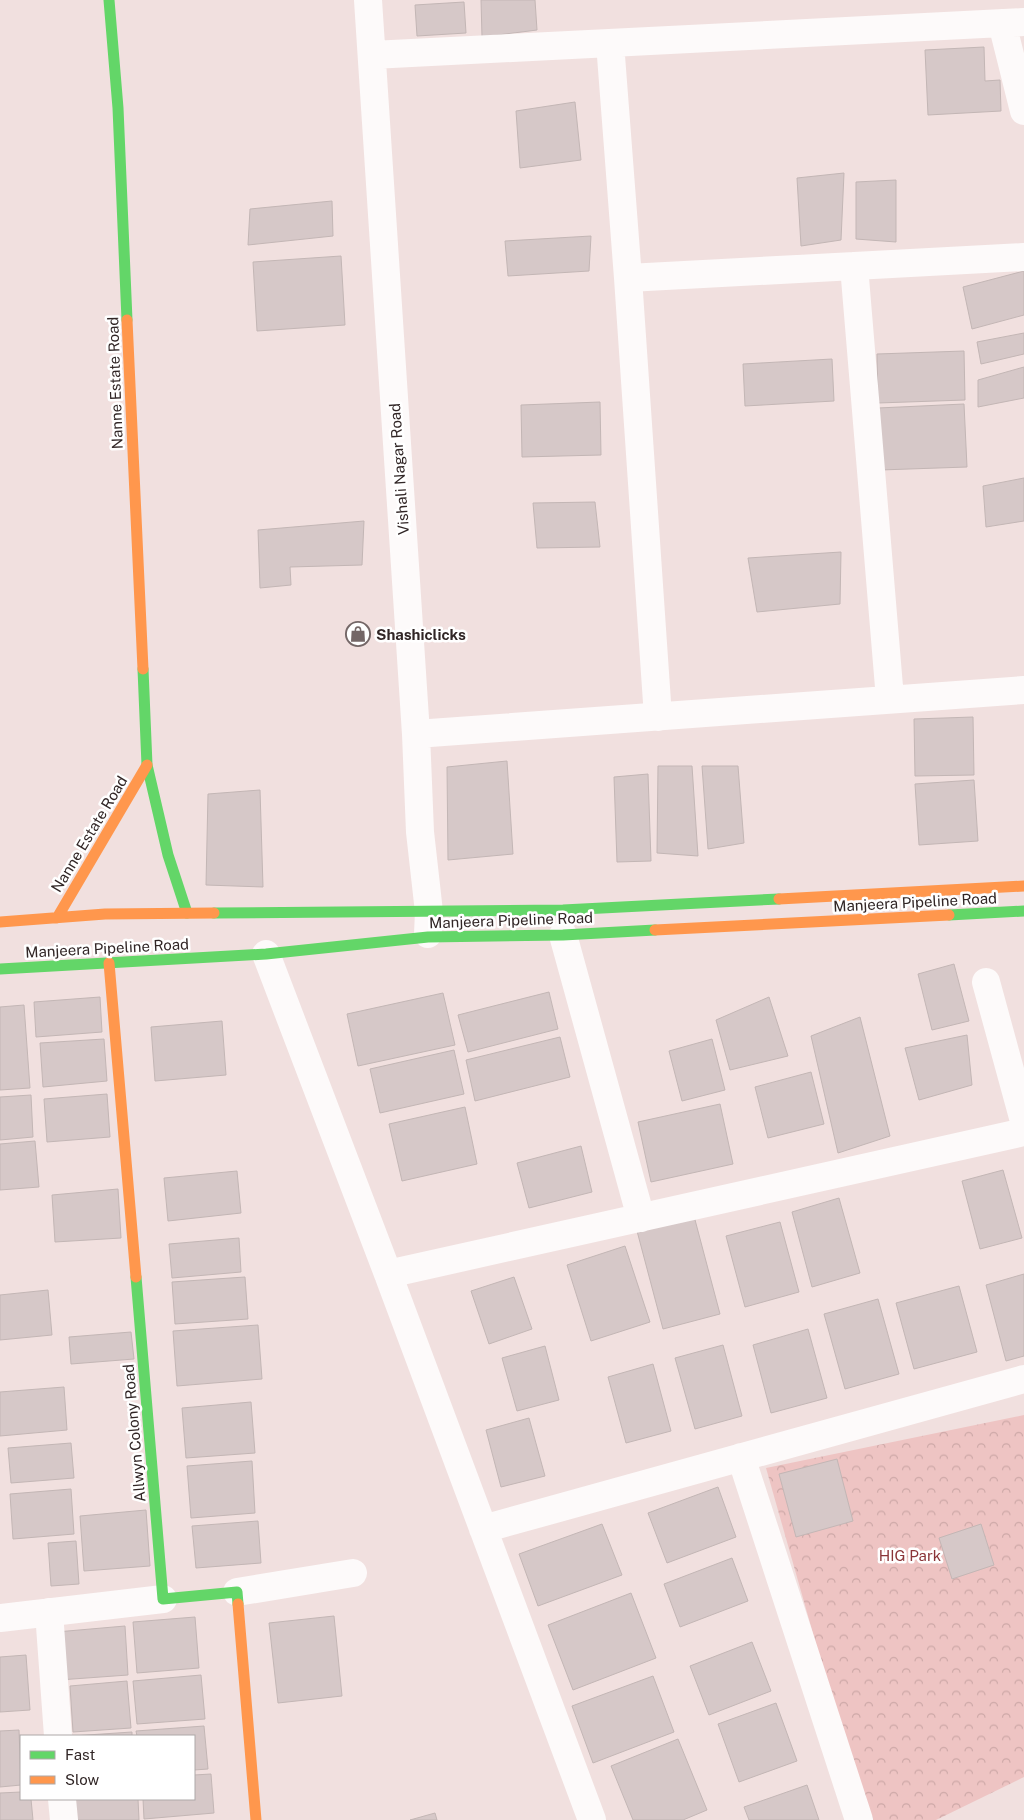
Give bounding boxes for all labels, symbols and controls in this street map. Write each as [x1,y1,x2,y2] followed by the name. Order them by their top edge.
[104,317,126,449] street label: Nanne Estate Road
[386,402,412,536] street label: Vishali Nagar Road
[345,621,371,647] shop icon: Shashiclicks
[376,626,466,643] place label: Shashiclicks
[48,773,130,895] street label: Nanne Estate Road
[833,889,997,915] street label: Manjeera Pipeline Road
[429,909,593,931] street label: Manjeera Pipeline Road
[25,935,189,961] street label: Manjeera Pipeline Road
[120,1363,148,1503] street label: Allwyn Colony Road
[879,1547,941,1564] park label: HIG Park
[20,1735,195,1800] legend
[65,1746,95,1763] text: Fast
[65,1771,100,1788] text: Slow

